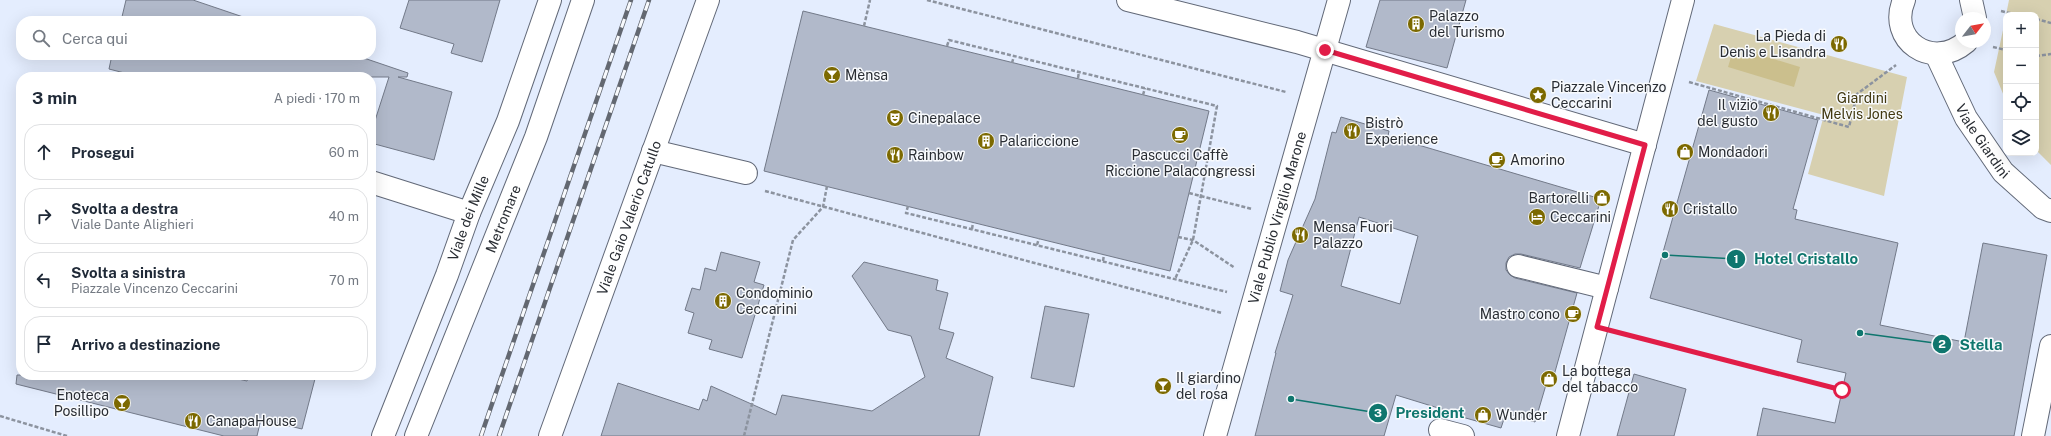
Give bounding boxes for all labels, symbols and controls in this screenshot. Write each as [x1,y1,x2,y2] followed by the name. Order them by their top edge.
[1429,8,1505,40] place label: Palazzo del Turismo
[1955,12,1991,48] north arrow
[2003,12,2039,156] map controls
[2003,12,2039,48] button: +
[1406,14,1426,34] building icon: Palazzo del Turismo
[16,16,376,60] search box
[30,27,52,49] icon: search
[1719,28,1826,60] place label: La Pieda di Denis e Lisandra
[62,30,128,47] text: Cerca qui
[1829,34,1849,54] restaurant icon: La Pieda di Denis e Lisandra
[1316,41,1334,59] route end
[2003,48,2039,84] button: −
[822,65,842,85] bar icon: Mènsa
[845,67,888,83] place label: Mènsa
[1551,79,1667,111] place label: Piazzale Vincenzo Ceccarini
[2003,84,2039,120] button: locate
[1528,85,1548,105] place icon: Piazzale Vincenzo Ceccarini
[32,88,77,108] text: 3 min
[1821,90,1903,122] park label: Giardini Melvis Jones
[274,91,360,106] text: A piedi · 170 m
[1697,97,1758,129] place label: Il vizio del gusto
[1952,101,2013,182] street label: Viale Giardini
[1761,103,1781,123] restaurant icon: Il vizio del gusto
[885,108,905,128] theatre icon: Cinepalace
[908,110,981,126] place label: Cinepalace
[1365,115,1438,147] place label: Bistrò Experience
[2003,120,2039,156] button: layers
[1342,121,1362,141] restaurant icon: Bistrò Experience
[1170,125,1190,145] cafe icon: Pascucci Caffè Riccione Palacongressi
[1245,129,1309,306] street label: Viale Publio Virgilio Marone
[976,131,996,151] building icon: Palariccione
[999,133,1079,149] place label: Palariccione
[594,138,664,297] street label: Viale Gaio Valerio Catullo
[33,141,55,163] icon: ahead
[1675,142,1695,162] shop icon: Mondadori
[71,144,134,161] text: Prosegui
[1698,144,1768,160] place label: Mondadori
[329,145,359,160] text: 60 m
[885,145,905,165] restaurant icon: Rainbow
[908,147,964,163] place label: Rainbow
[1105,147,1255,179] place label: Pascucci Caffè Riccione Palacongressi
[1487,150,1507,170] cafe icon: Amorino
[1510,152,1565,168] place label: Amorino
[445,173,492,263] street label: Viale dei Mille
[482,182,524,255] street label: Metromare
[1592,188,1612,208] shop icon: Bartorelli
[1528,190,1589,206] place label: Bartorelli
[1660,199,1680,219] restaurant icon: Cristallo
[71,200,178,217] text: Svolta a destra
[1683,201,1738,217] place label: Cristallo
[33,205,55,227] icon: right
[1527,207,1547,227] hotel icon: Ceccarini
[328,209,359,224] text: 40 m
[1550,209,1611,225] place label: Ceccarini
[71,217,194,232] text: Viale Dante Alighieri
[1313,219,1393,251] place label: Mensa Fuori Palazzo
[1290,225,1310,245] restaurant icon: Mensa Fuori Palazzo
[1726,246,1866,273] callout: Hotel Cristallo
[1754,250,1858,267] text: Hotel Cristallo
[1733,252,1739,266] text: 1
[71,264,185,281] text: Svolta a sinistra
[33,269,55,291] icon: left
[329,273,359,288] text: 70 m
[71,281,238,296] text: Piazzale Vincenzo Ceccarini
[736,285,813,317] place label: Condominio Ceccarini
[713,291,733,311] building icon: Condominio Ceccarini
[1563,304,1583,324] cafe icon: Mastro cono
[1480,306,1560,322] place label: Mastro cono
[1932,331,2011,358] callout: Stella
[33,333,55,355] icon: arrive
[71,336,220,353] text: Arrivo a destinazione
[1960,336,2002,353] text: Stella
[1938,337,1946,351] text: 2
[1562,363,1638,395] place label: La bottega del tabacco
[1539,369,1559,389] shop icon: La bottega del tabacco
[1176,370,1241,402] place label: Il giardino del rosa
[1153,376,1173,396] bar icon: Il giardino del rosa
[1833,381,1851,399] route start
[54,387,109,419] place label: Enoteca Posillipo
[112,393,132,413] bar icon: Enoteca Posillipo
[1368,400,1473,427] callout: President
[1395,404,1465,421] text: President
[1473,405,1493,425] shop icon: Wunder
[1374,406,1382,420] text: 3
[1496,407,1547,423] place label: Wunder
[183,411,203,431] restaurant icon: CanapaHouse
[206,413,297,429] place label: CanapaHouse

